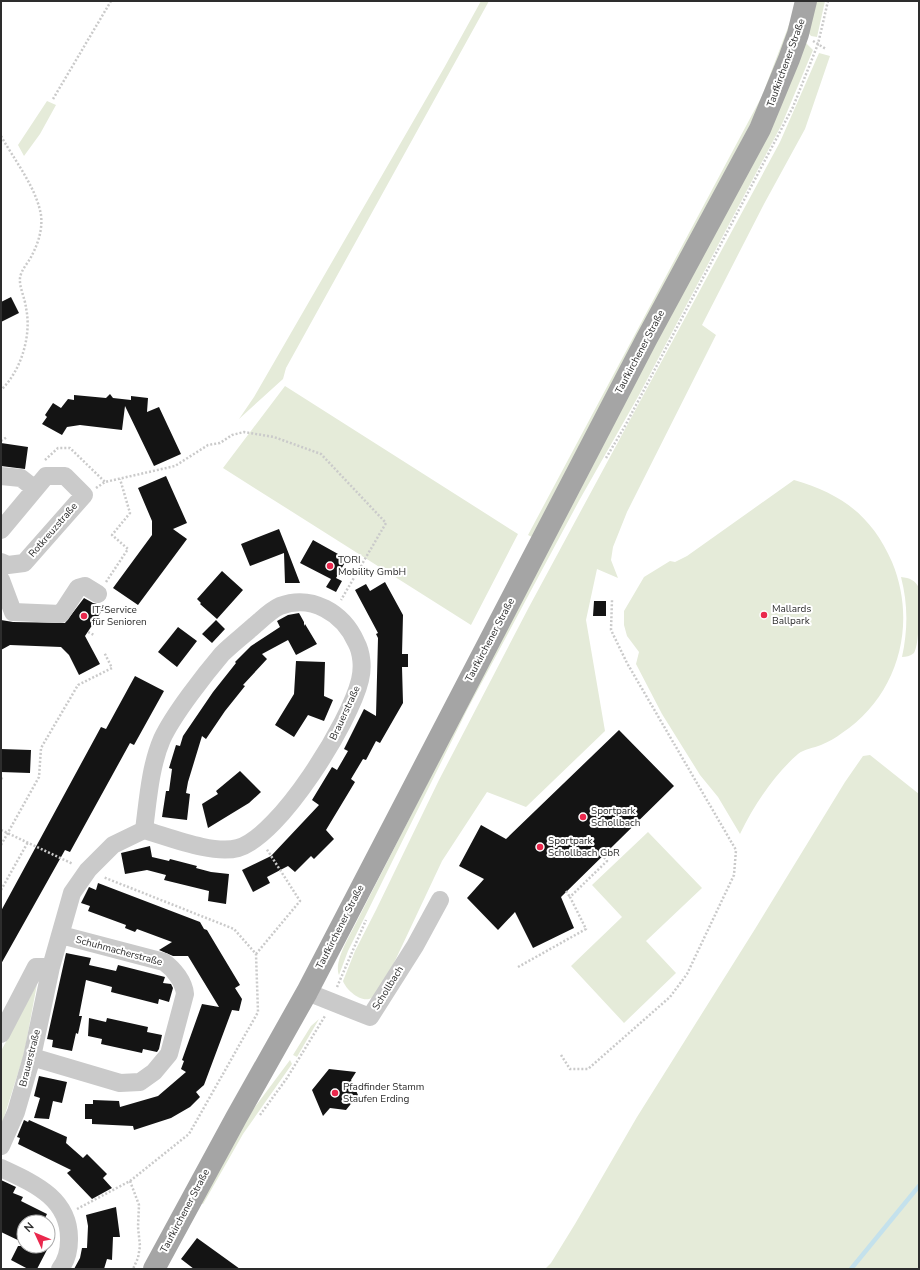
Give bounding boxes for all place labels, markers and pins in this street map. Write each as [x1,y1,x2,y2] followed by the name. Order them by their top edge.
[338,553,406,579] place label: TORI Mobility GmbH
[325,561,335,571] marker: TORI Mobility GmbH
[772,602,811,628] place label: Mallards Ballpark
[92,603,147,629] place label: IT-Service für Senioren
[759,610,769,620] marker: Mallards Ballpark
[79,611,89,621] marker: IT-Service für Senioren
[591,804,640,830] place label: Sportpark Schollbach
[578,812,588,822] marker: Sportpark Schollbach
[548,834,620,860] place label: Sportpark Schollbach GbR
[535,842,545,852] marker: Sportpark Schollbach GbR
[343,1080,424,1106] place label: Pfadfinder Stamm Staufen Erding
[330,1088,340,1098] marker: Pfadfinder Stamm Staufen Erding

